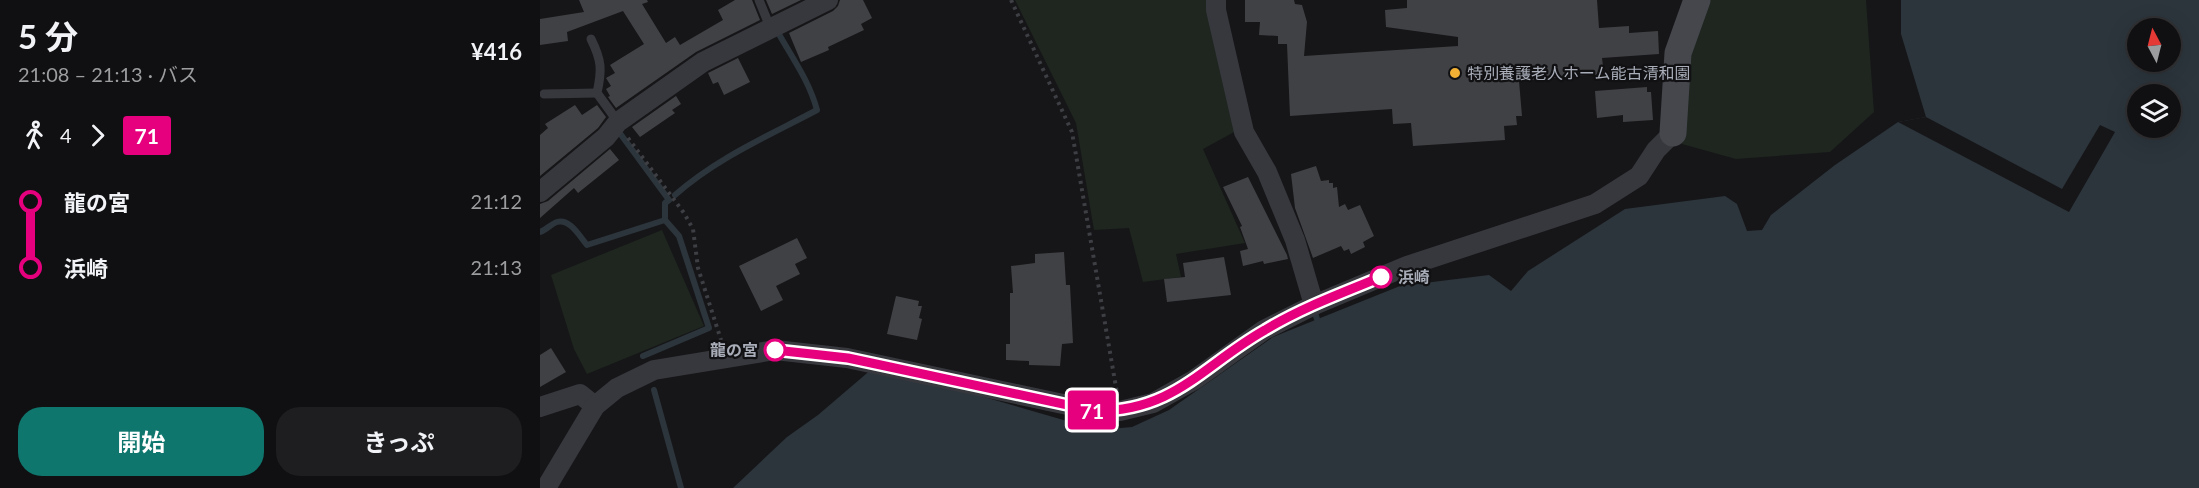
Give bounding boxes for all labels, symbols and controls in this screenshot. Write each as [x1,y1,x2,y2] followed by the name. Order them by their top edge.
[18,16,78,56] text: 5 分
[2127,18,2181,72] north arrow
[2127,18,2181,138] map controls
[471,38,522,65] text: ¥416
[18,62,198,86] text: 21:08 – 21:13 · バス
[1467,63,1691,82] place label: 特別養護老人ホーム能古清和園
[1448,66,1462,80] marker: 特別養護老人ホーム能古清和園
[2127,84,2181,138] button: layers
[18,119,51,152] icon: walk
[81,119,114,152] icon: forward
[60,123,72,147] text: 4
[135,123,159,148] text: 71
[64,189,130,216] text: 龍の宮
[471,189,522,213] text: 21:12
[64,255,108,282] text: 浜崎
[471,255,522,279] text: 21:13
[1370,266,1392,288] marker: 浜崎
[1398,267,1430,286] place label: 浜崎
[764,339,786,361] marker: 龍の宮
[710,340,758,359] place label: 龍の宮
[1065,390,1119,430] line badge: 71
[1080,398,1104,423] text: 71
[18,407,264,476] button: 開始
[276,407,522,476] button: きっぷ

